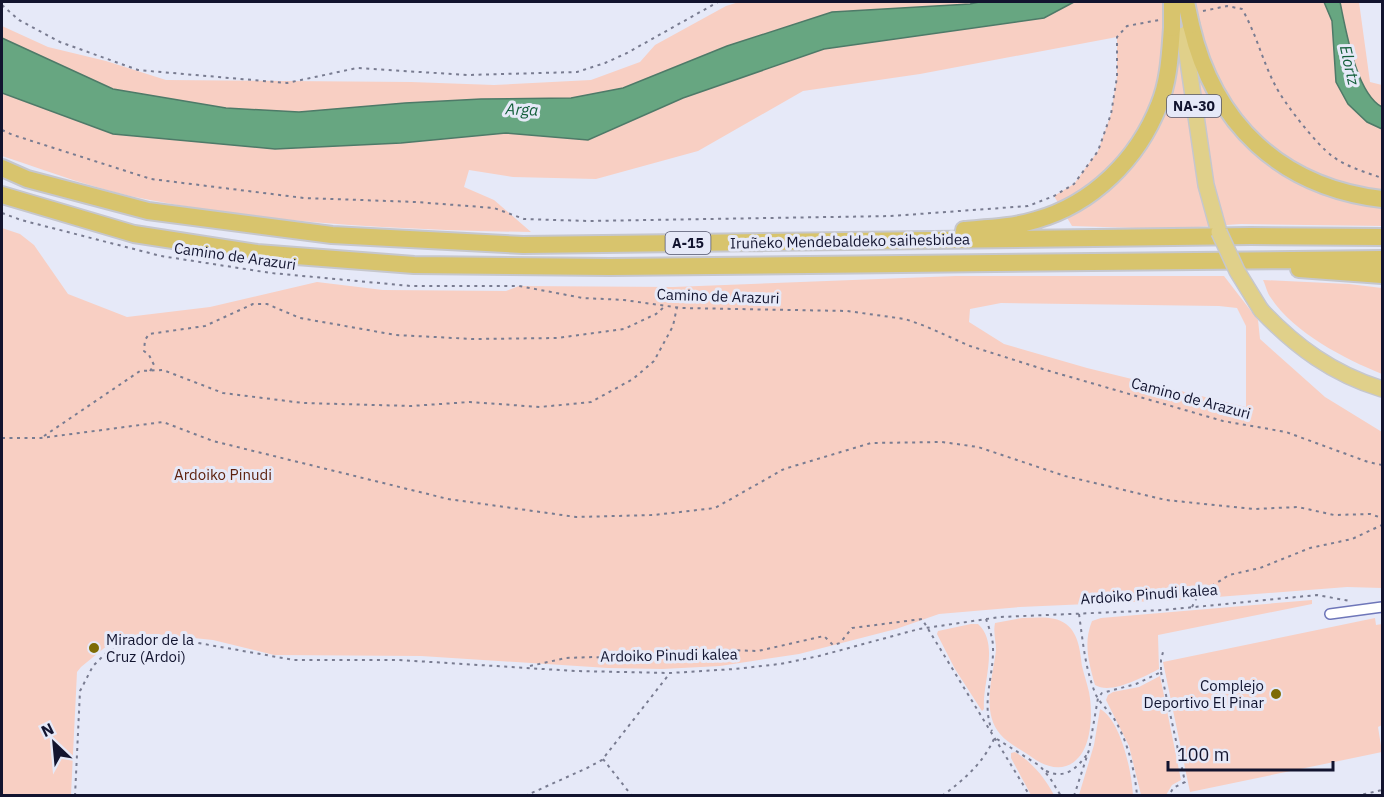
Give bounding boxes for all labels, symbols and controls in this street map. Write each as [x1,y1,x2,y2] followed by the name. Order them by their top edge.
[1336,43,1364,88] water label: Elortz
[1167,95,1221,117] road number: NA-30
[504,98,539,120] water label: Arga
[730,229,970,253] street label: Iruñeko Mendebaldeko saihesbidea
[666,232,710,254] road number: A-15
[173,238,297,274] street label: Camino de Arazuri
[656,284,780,308] street label: Camino de Arazuri
[1129,373,1253,423] street label: Camino de Arazuri
[174,465,272,484] park label: Ardoiko Pinudi
[1080,580,1218,608] street label: Ardoiko Pinudi kalea
[106,630,194,666] place label: Mirador de la Cruz (Ardoi)
[87,641,101,655] marker: Mirador de la Cruz (Ardoi)
[600,644,738,666] street label: Ardoiko Pinudi kalea
[1144,676,1264,712] place label: Complejo Deportivo El Pinar
[1269,687,1283,701] marker: Complejo Deportivo El Pinar
[24,713,84,773] north arrow
[38,718,57,741] text: N
[1168,734,1333,772] scale bar
[1177,743,1229,766] text: 100 m

